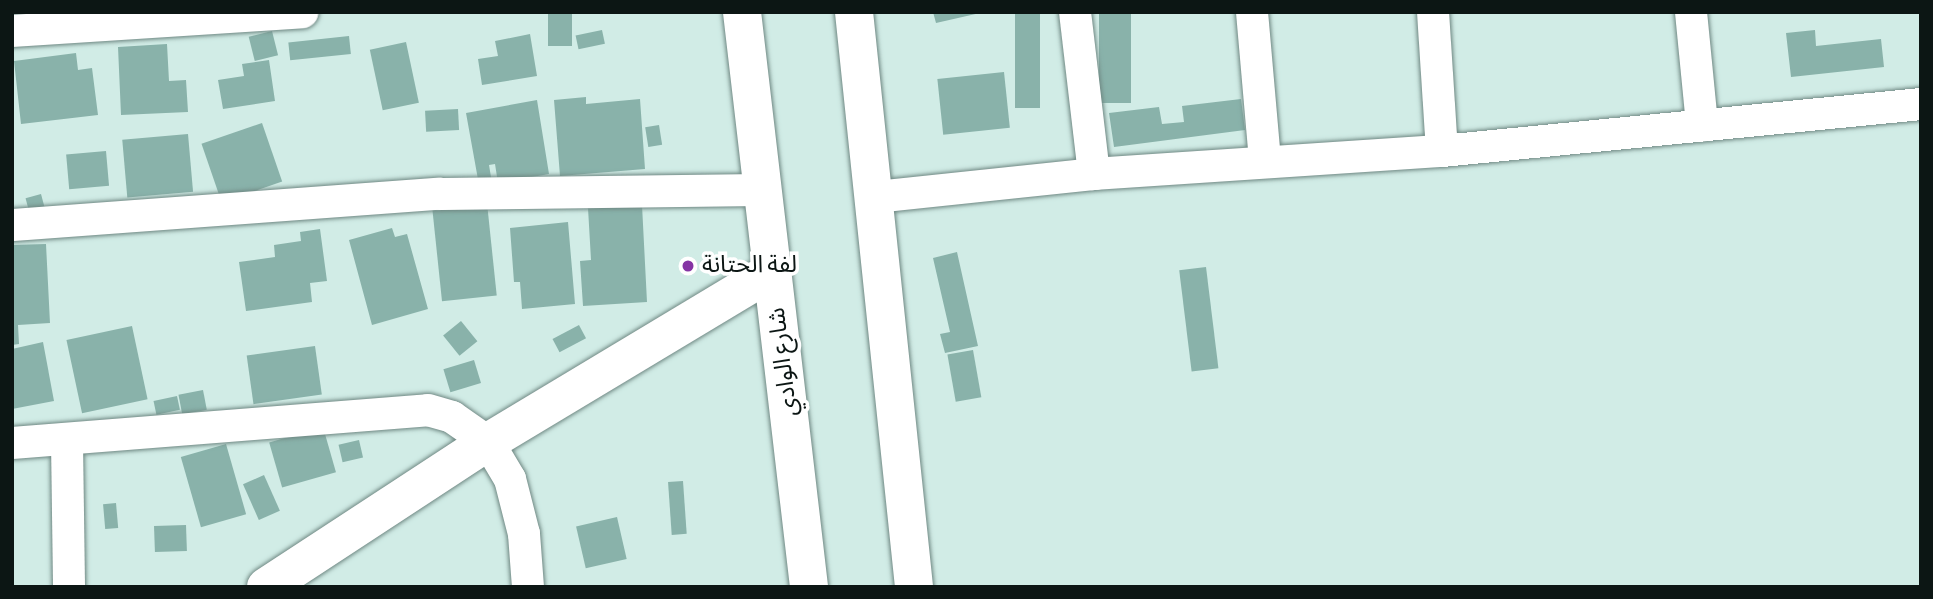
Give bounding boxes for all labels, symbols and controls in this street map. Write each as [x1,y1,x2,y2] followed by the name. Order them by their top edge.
[702,252,797,280] place label: لفة الحتانة
[680,258,696,274] marker: لفة الحتانة
[763,306,805,418] street label: شارع الوادي

